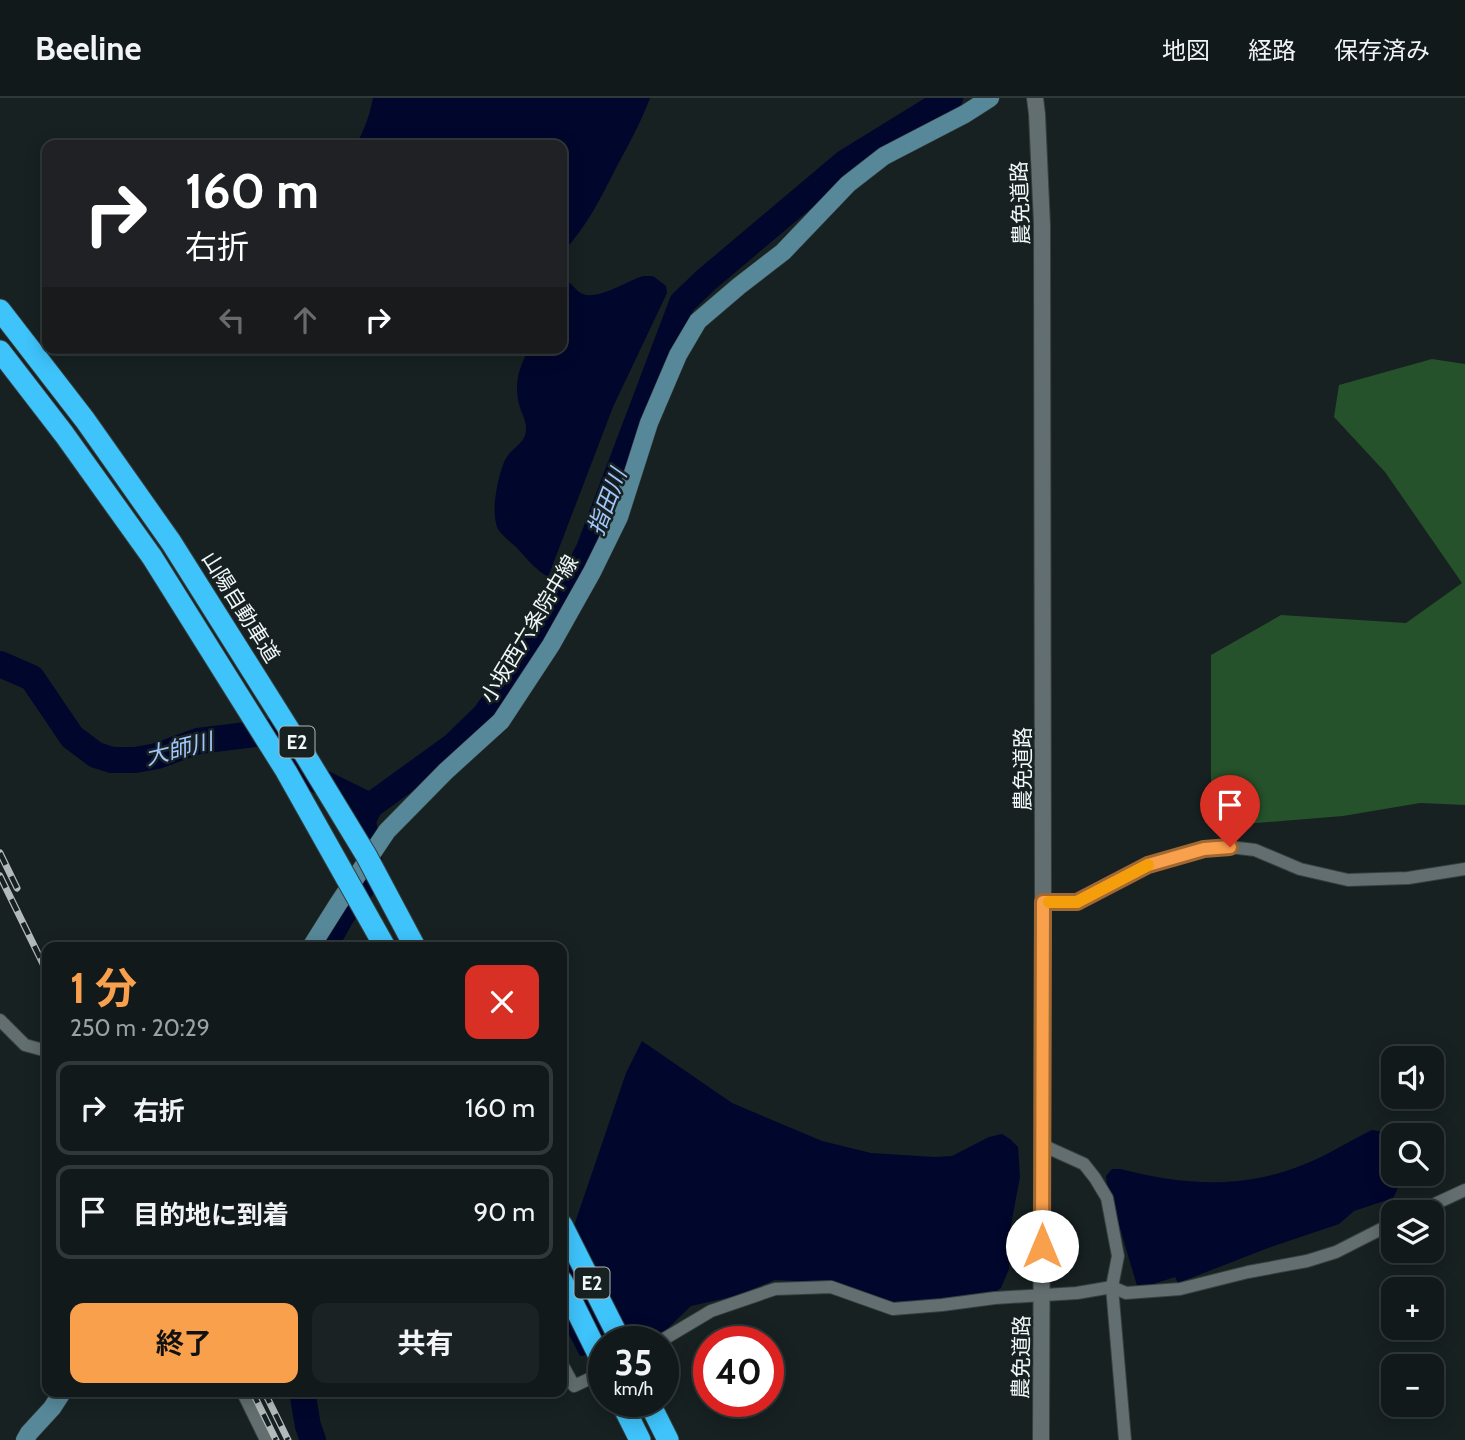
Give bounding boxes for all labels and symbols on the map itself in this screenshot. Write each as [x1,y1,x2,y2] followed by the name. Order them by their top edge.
[1006,161,1034,245] street label: 農免道路
[582,462,634,539] water label: 指田川
[197,547,285,667] street label: 山陽自動車道
[475,551,583,707] street label: 小坂西六条院中線
[142,726,219,771] water label: 大師川
[280,726,314,758] road number: E2
[1010,727,1035,811] street label: 農免道路
[1200,775,1260,847] pin
[1005,1209,1079,1283] position arrow
[574,1268,610,1298] road number: E2
[1008,1315,1034,1399] street label: 農免道路
[693,1326,784,1417] speed limit sign: 40

